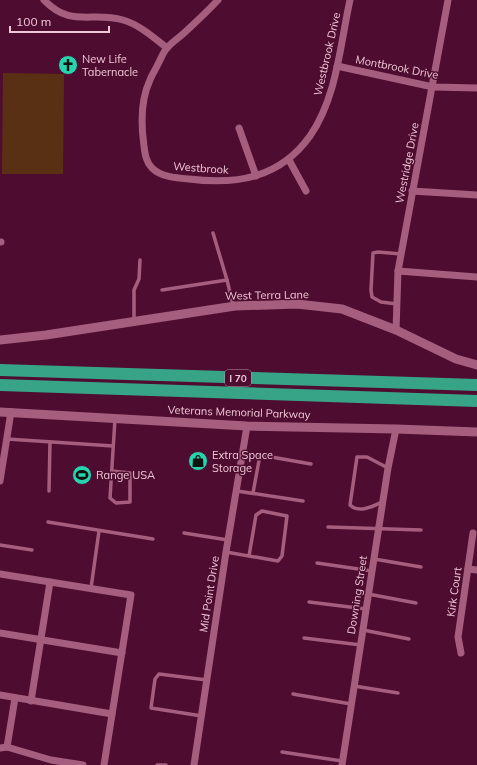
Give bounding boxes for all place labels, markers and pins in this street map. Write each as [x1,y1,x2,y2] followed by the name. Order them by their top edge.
[82,52,138,79] place label: New Life Tabernacle
[57,54,79,76] church icon: New Life Tabernacle
[212,448,273,475] place label: Extra Space Storage
[187,450,209,472] shop icon: Extra Space Storage
[71,464,93,486] sports icon: Range USA
[96,468,155,482] place label: Range USA

